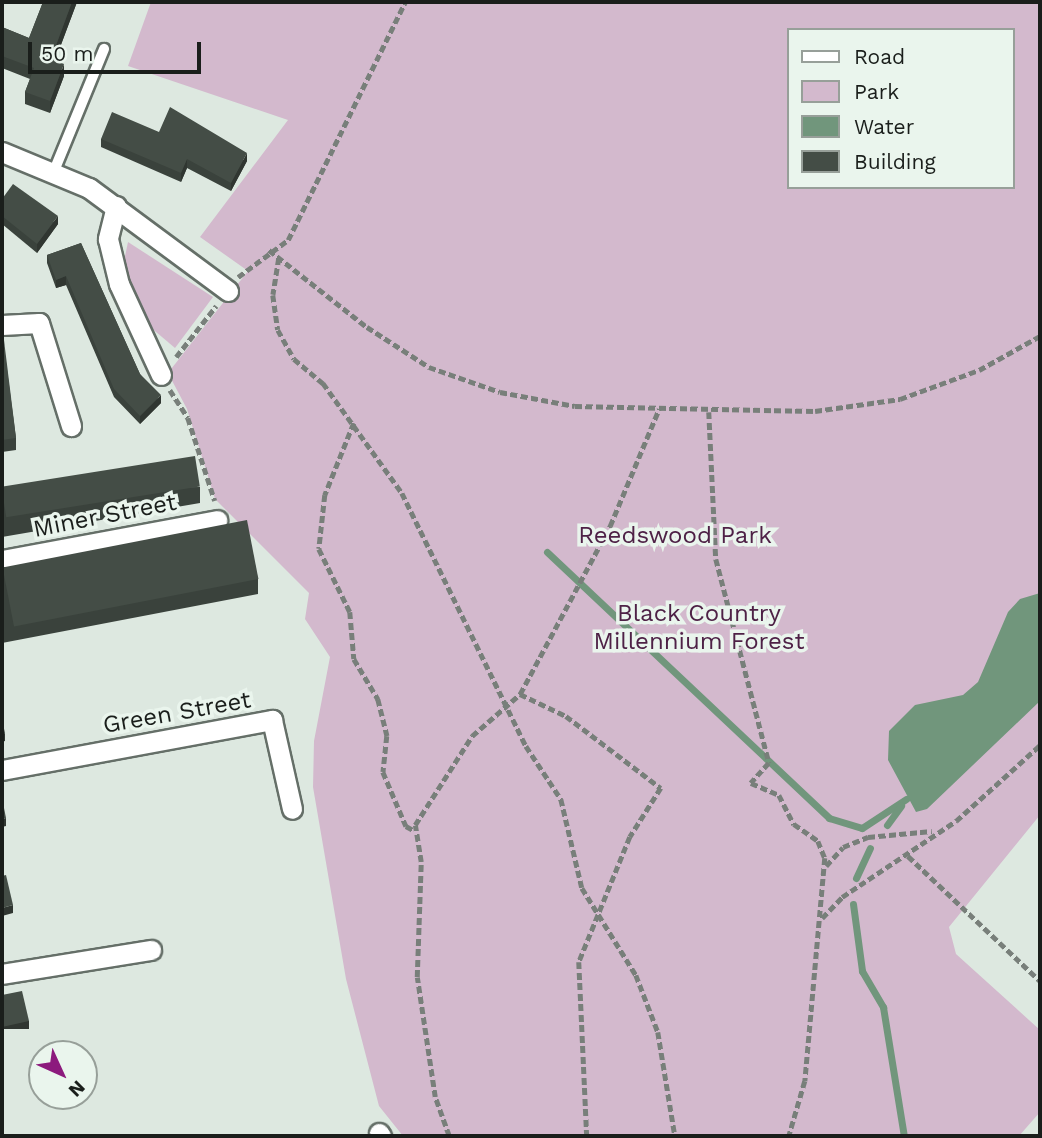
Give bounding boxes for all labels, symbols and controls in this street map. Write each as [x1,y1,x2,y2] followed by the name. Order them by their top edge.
[32,28,205,72] scale bar
[786,28,1014,189] legend
[41,41,93,66] text: 50 m
[854,44,905,69] text: Road
[854,79,899,104] text: Park
[854,114,914,139] text: Water
[854,149,936,174] text: Building
[31,488,179,544] street label: Miner Street
[578,522,772,550] park label: Reedswood Park
[593,600,805,656] park label: Black Country Millennium Forest
[101,686,253,740] street label: Green Street
[28,1040,98,1110] north arrow
[64,1076,90,1102] text: N

